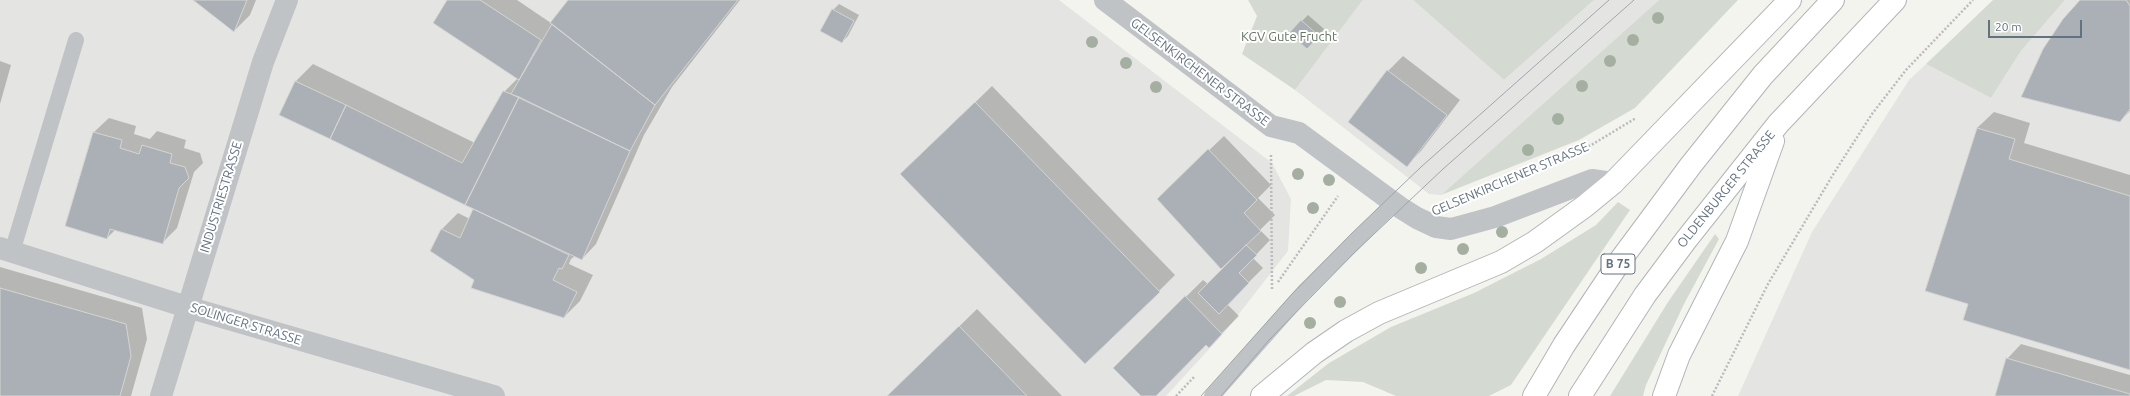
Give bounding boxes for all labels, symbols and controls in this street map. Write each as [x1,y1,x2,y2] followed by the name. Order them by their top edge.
[1990,12,2084,38] scale bar
[1128,15,1272,129] street label: GELSENKIRCHENER STRASSE
[1995,20,2022,33] text: 20 m
[1241,29,1337,45] park label: KGV Gute Frucht
[1674,127,1778,251] street label: OLDENBURGER STRASSE
[1429,139,1591,219] street label: GELSENKIRCHENER STRASSE
[197,140,245,254] street label: INDUSTRIESTRASSE
[1601,254,1635,274] road number: B 75
[189,300,303,348] street label: SOLINGER STRASSE

